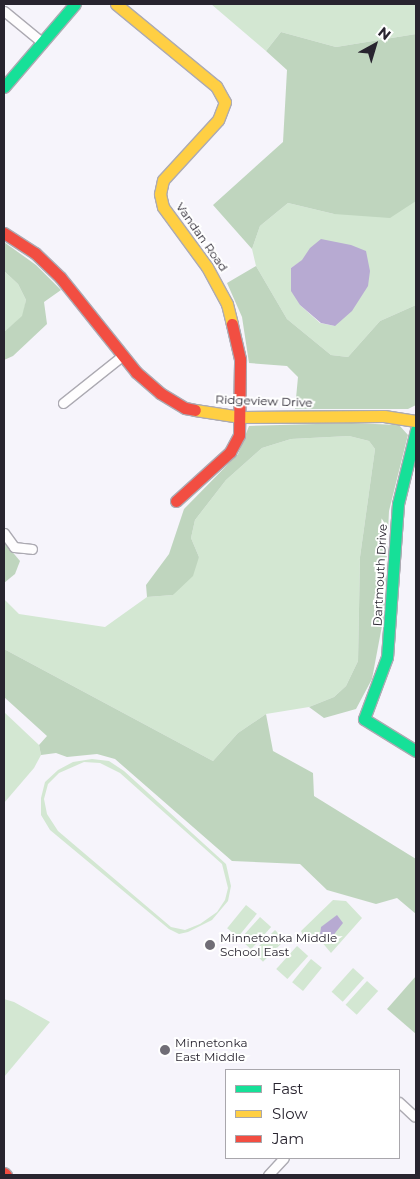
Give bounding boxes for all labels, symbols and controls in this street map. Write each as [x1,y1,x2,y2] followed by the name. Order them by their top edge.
[350,20,400,70] north arrow
[374,23,394,44] text: N
[173,200,231,274] street label: Vandan Road
[215,392,313,410] street label: Ridgeview Drive
[370,523,390,627] street label: Dartmouth Drive
[220,931,337,959] place label: Minnetonka Middle School East
[204,939,216,951] marker: Minnetonka Middle School East
[175,1036,248,1064] place label: Minnetonka East Middle
[159,1044,171,1056] marker: Minnetonka East Middle
[225,1069,400,1159] legend
[272,1079,303,1098] text: Fast
[272,1104,308,1123] text: Slow
[272,1129,304,1148] text: Jam

